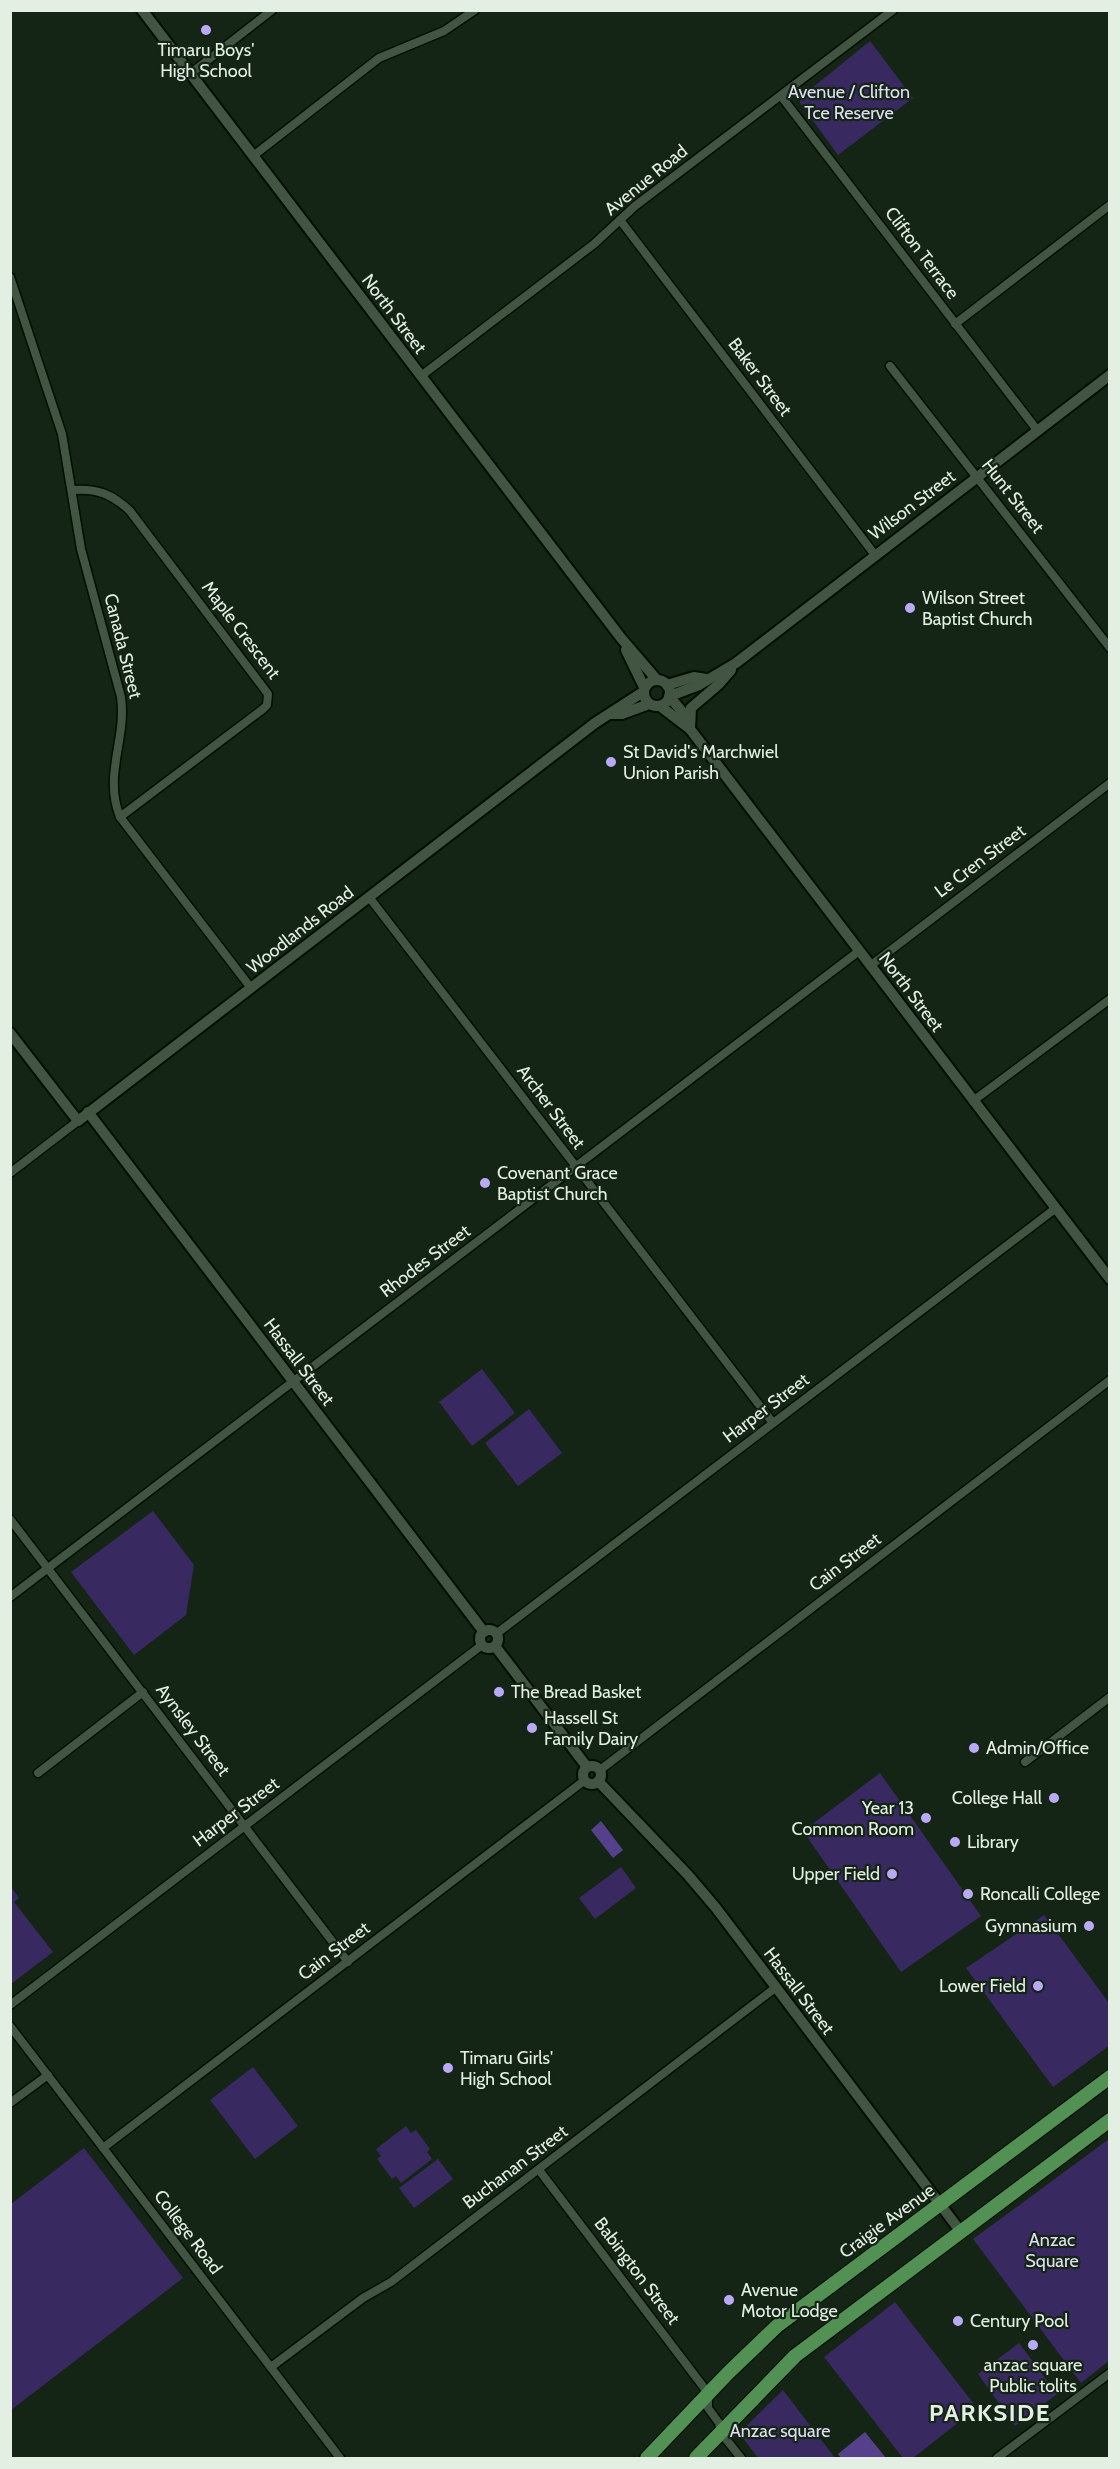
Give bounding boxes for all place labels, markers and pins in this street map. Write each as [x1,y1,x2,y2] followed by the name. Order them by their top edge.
[199,23,213,37] marker: Timaru Boys' High School
[158,39,254,82] place label: Timaru Boys' High School
[922,587,1032,630] place label: Wilson Street Baptist Church
[903,601,917,615] marker: Wilson Street Baptist Church
[623,741,779,784] place label: St David's Marchwiel Union Parish
[604,755,618,769] marker: St David's Marchwiel Union Parish
[497,1162,618,1205] place label: Covenant Grace Baptist Church
[478,1176,492,1190] marker: Covenant Grace Baptist Church
[511,1681,641,1703] place label: The Bread Basket
[492,1685,506,1699] marker: The Bread Basket
[544,1707,638,1750] place label: Hassell St Family Dairy
[525,1721,539,1735] marker: Hassell St Family Dairy
[986,1737,1089,1759] place label: Admin/Office
[967,1741,981,1755] marker: Admin/Office
[952,1787,1043,1809] place label: College Hall
[1047,1791,1061,1805] marker: College Hall
[792,1797,914,1840] place label: Year 13 Common Room
[919,1811,933,1825] marker: Year 13 Common Room
[967,1831,1019,1853] place label: Library
[948,1835,962,1849] marker: Library
[792,1863,880,1885] place label: Upper Field
[885,1867,899,1881] marker: Upper Field
[980,1883,1100,1905] place label: Roncalli College
[961,1887,975,1901] marker: Roncalli College
[985,1915,1077,1937] place label: Gymnasium
[1082,1919,1096,1933] marker: Gymnasium
[939,1975,1026,1997] place label: Lower Field
[1031,1979,1045,1993] marker: Lower Field
[460,2047,553,2090] place label: Timaru Girls' High School
[441,2061,455,2075] marker: Timaru Girls' High School
[741,2279,838,2322] place label: Avenue Motor Lodge
[722,2293,736,2307] marker: Avenue Motor Lodge
[970,2310,1069,2332] place label: Century Pool
[951,2314,965,2328] marker: Century Pool
[1026,2338,1040,2352] marker: anzac square Public tolits
[984,2354,1082,2397] place label: anzac square Public tolits

